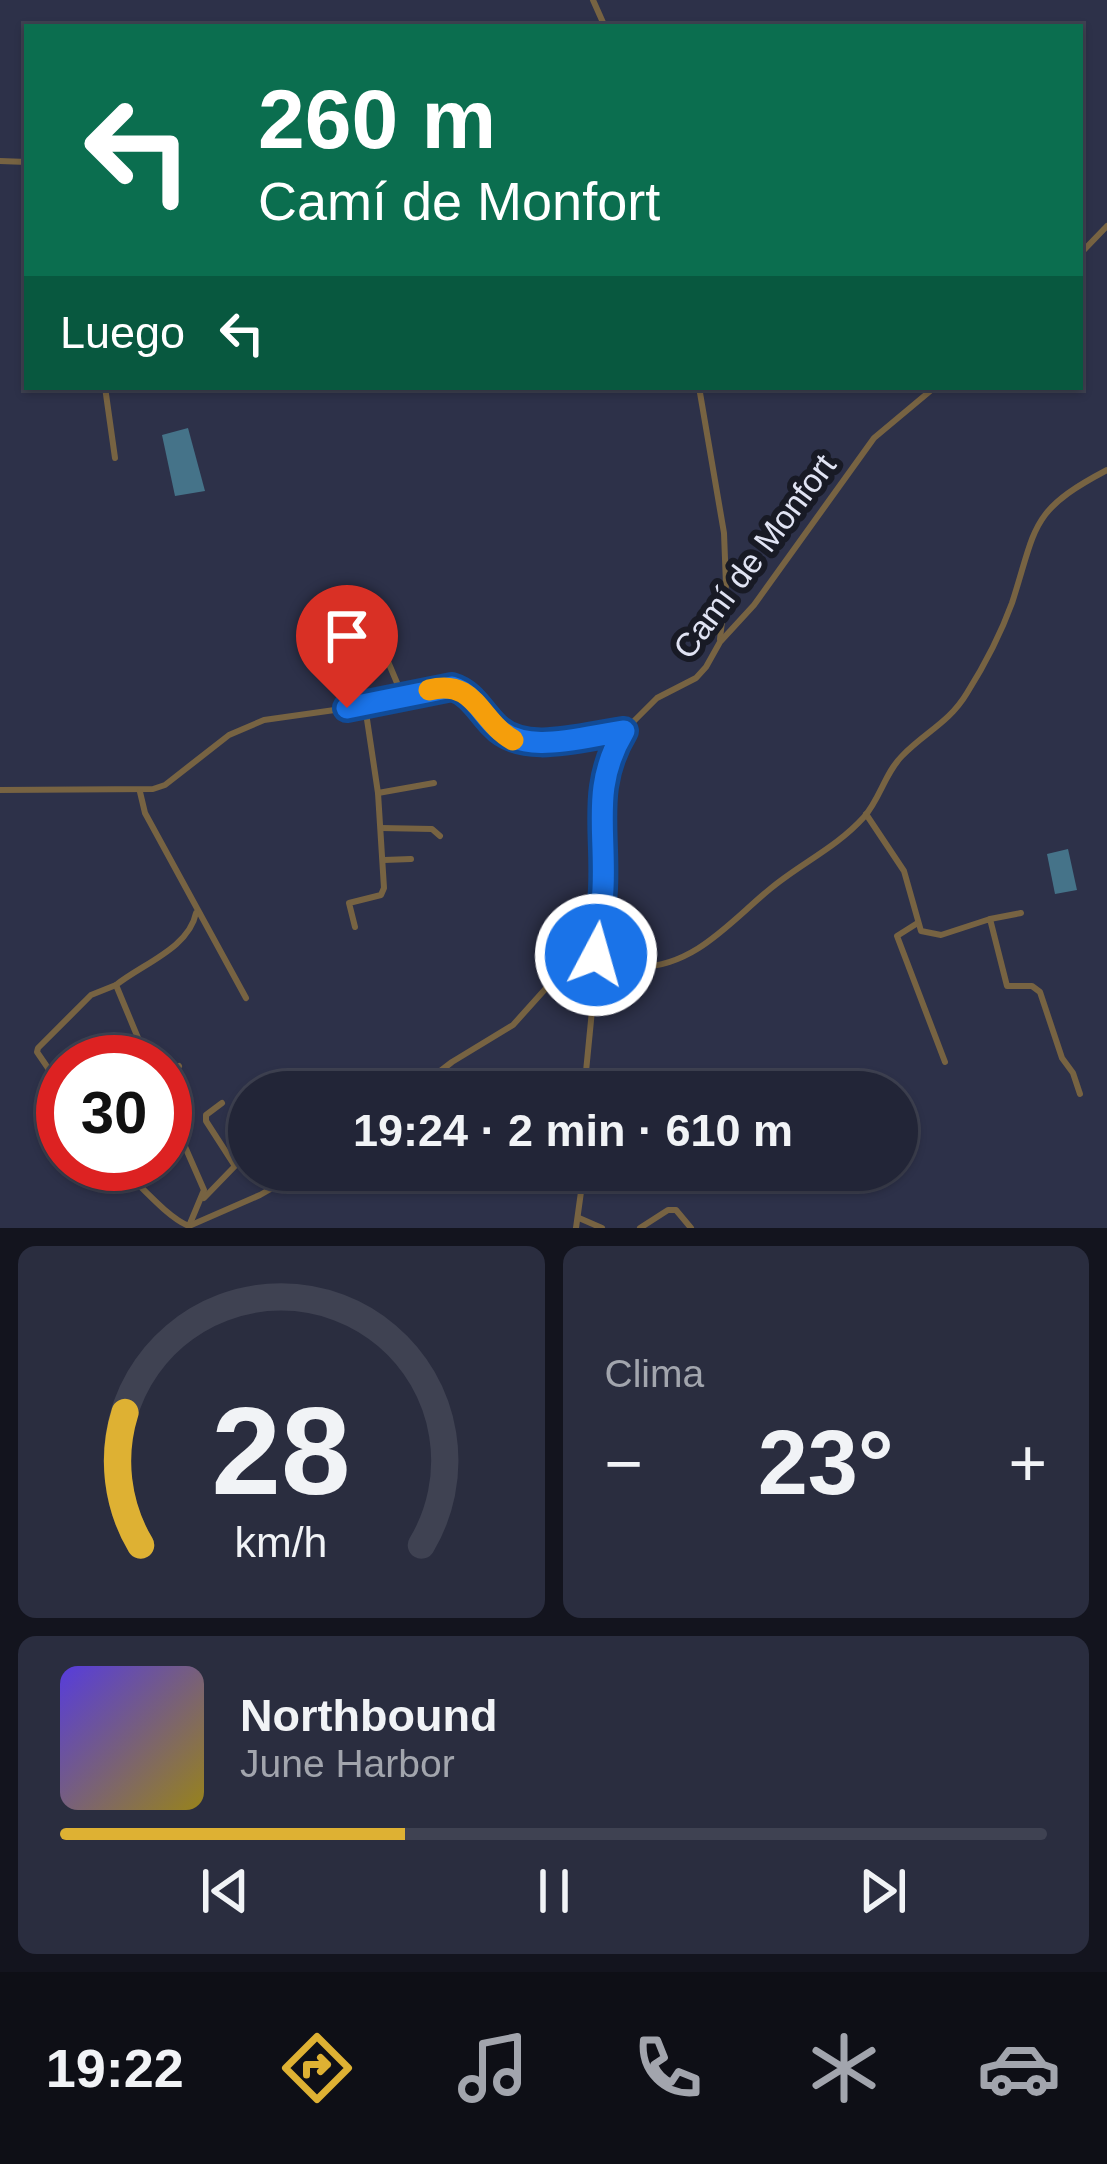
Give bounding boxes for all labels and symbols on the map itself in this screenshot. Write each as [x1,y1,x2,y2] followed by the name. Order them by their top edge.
[666,447,843,666] street label: Camí de Monfort
[296,585,398,708] pin
[533,892,659,1018] position arrow
[36,1035,192,1191] speed limit sign: 30

